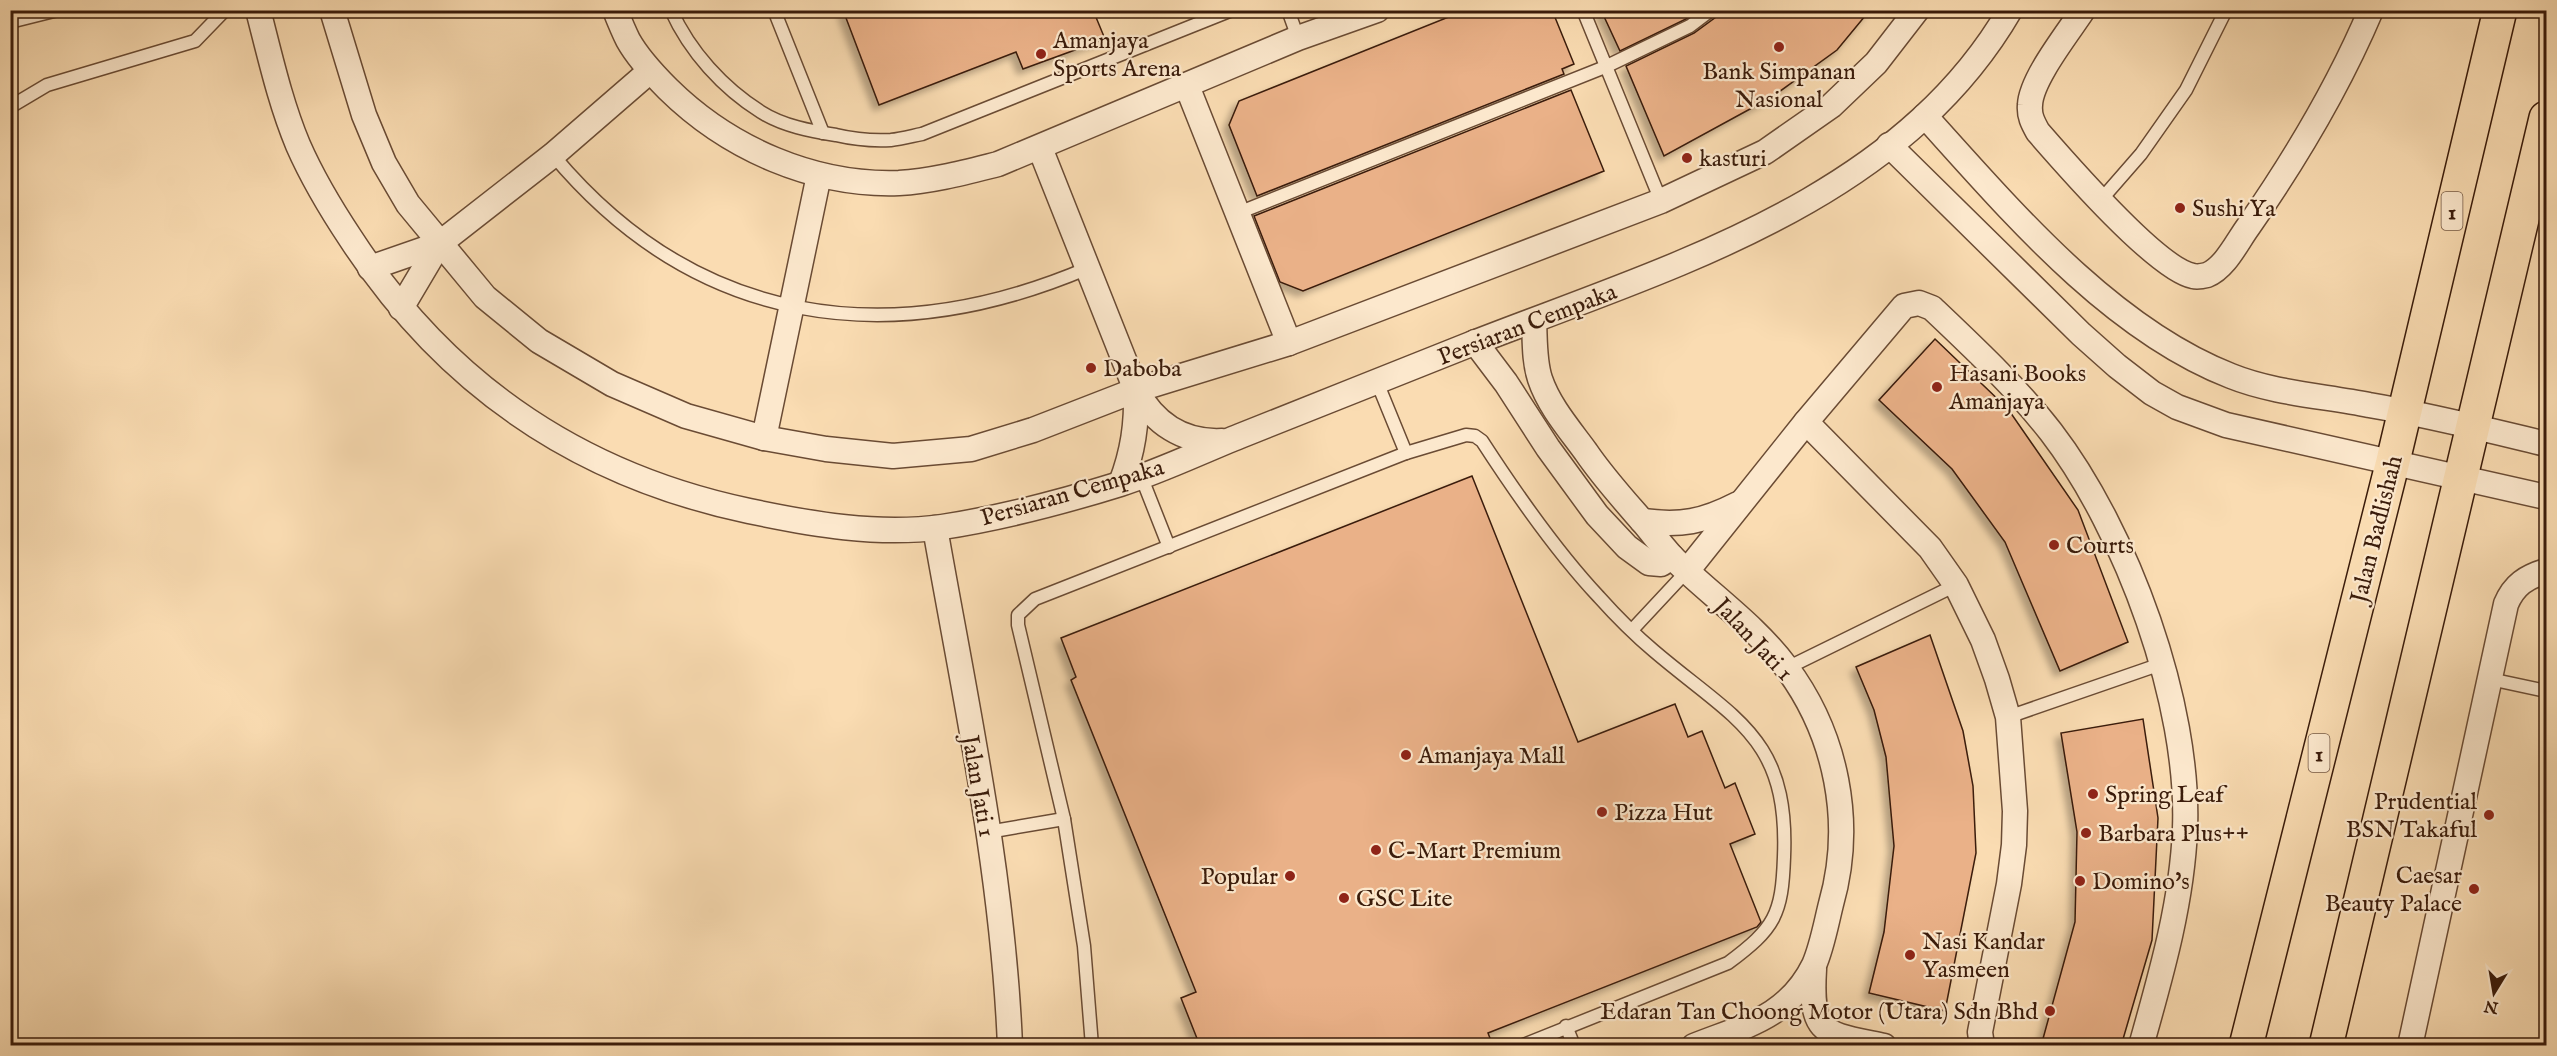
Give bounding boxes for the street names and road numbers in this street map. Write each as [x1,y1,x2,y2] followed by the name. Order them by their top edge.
[2442,192,2462,230] road number: 1
[1434,277,1622,374] street label: Persiaran Cempaka
[977,452,1168,534] street label: Persiaran Cempaka
[2343,452,2411,609] street label: Jalan Badlishah
[1704,590,1799,688] street label: Jalan Jati 1
[953,730,1002,840] street label: Jalan Jati 1
[2308,734,2330,772] road number: 1

